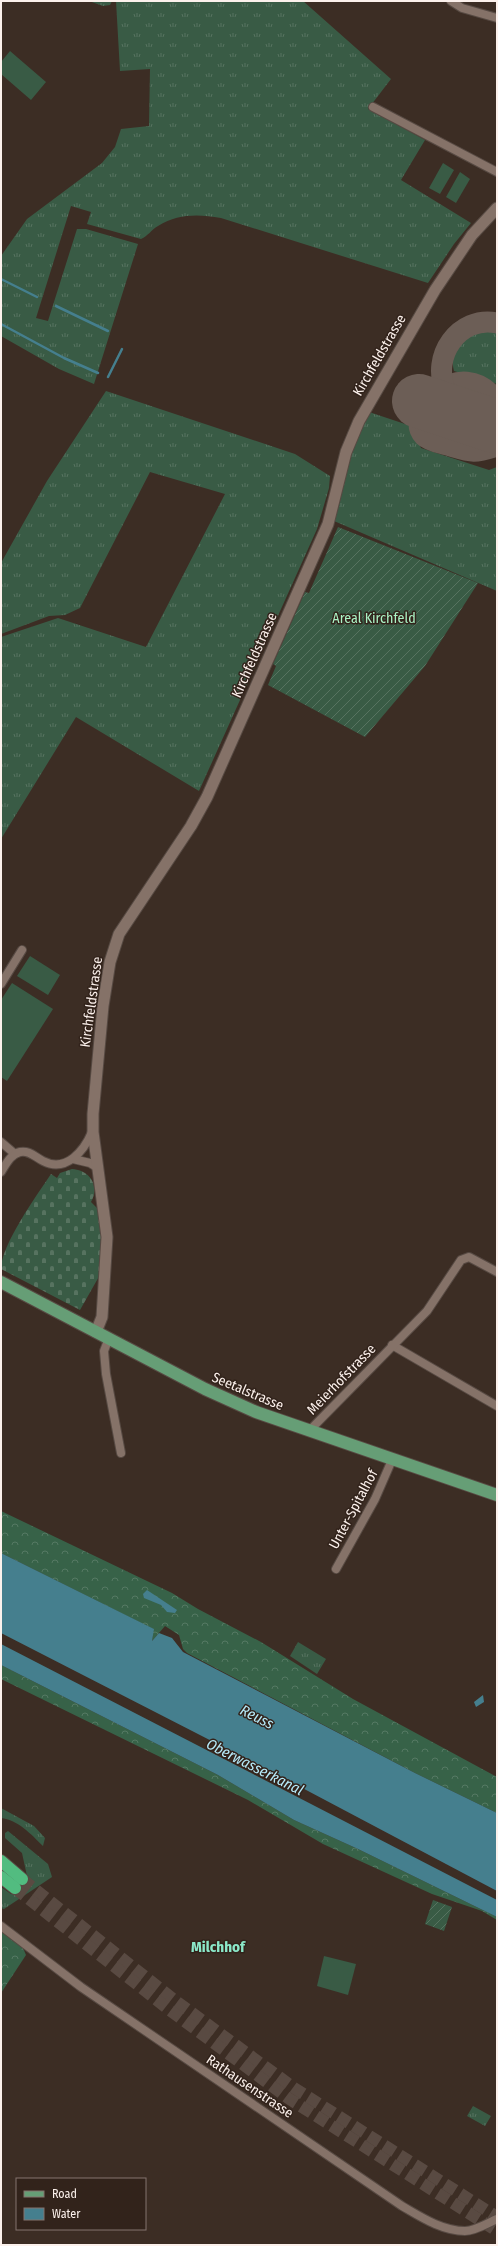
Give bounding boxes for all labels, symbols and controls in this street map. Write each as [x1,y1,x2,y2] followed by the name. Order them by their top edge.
[349,311,410,399] street label: Kirchfeldstrasse
[228,610,281,700] street label: Kirchfeldstrasse
[332,610,416,627] park label: Areal Kirchfeld
[77,956,106,1049] street label: Kirchfeldstrasse
[303,1340,379,1418] street label: Meierhofstrasse
[209,1369,286,1414] street label: Seetalstrasse
[325,1465,382,1552] street label: Unter-Spitalhof
[237,1701,277,1733] water label: Reuss
[203,1735,307,1799] water label: Oberwasserkanal
[191,1938,246,1956] district label: Milchhof
[203,2051,297,2122] street label: Rathausenstrasse
[16,2178,146,2230] legend
[52,2187,77,2201] text: Road
[52,2207,81,2221] text: Water

